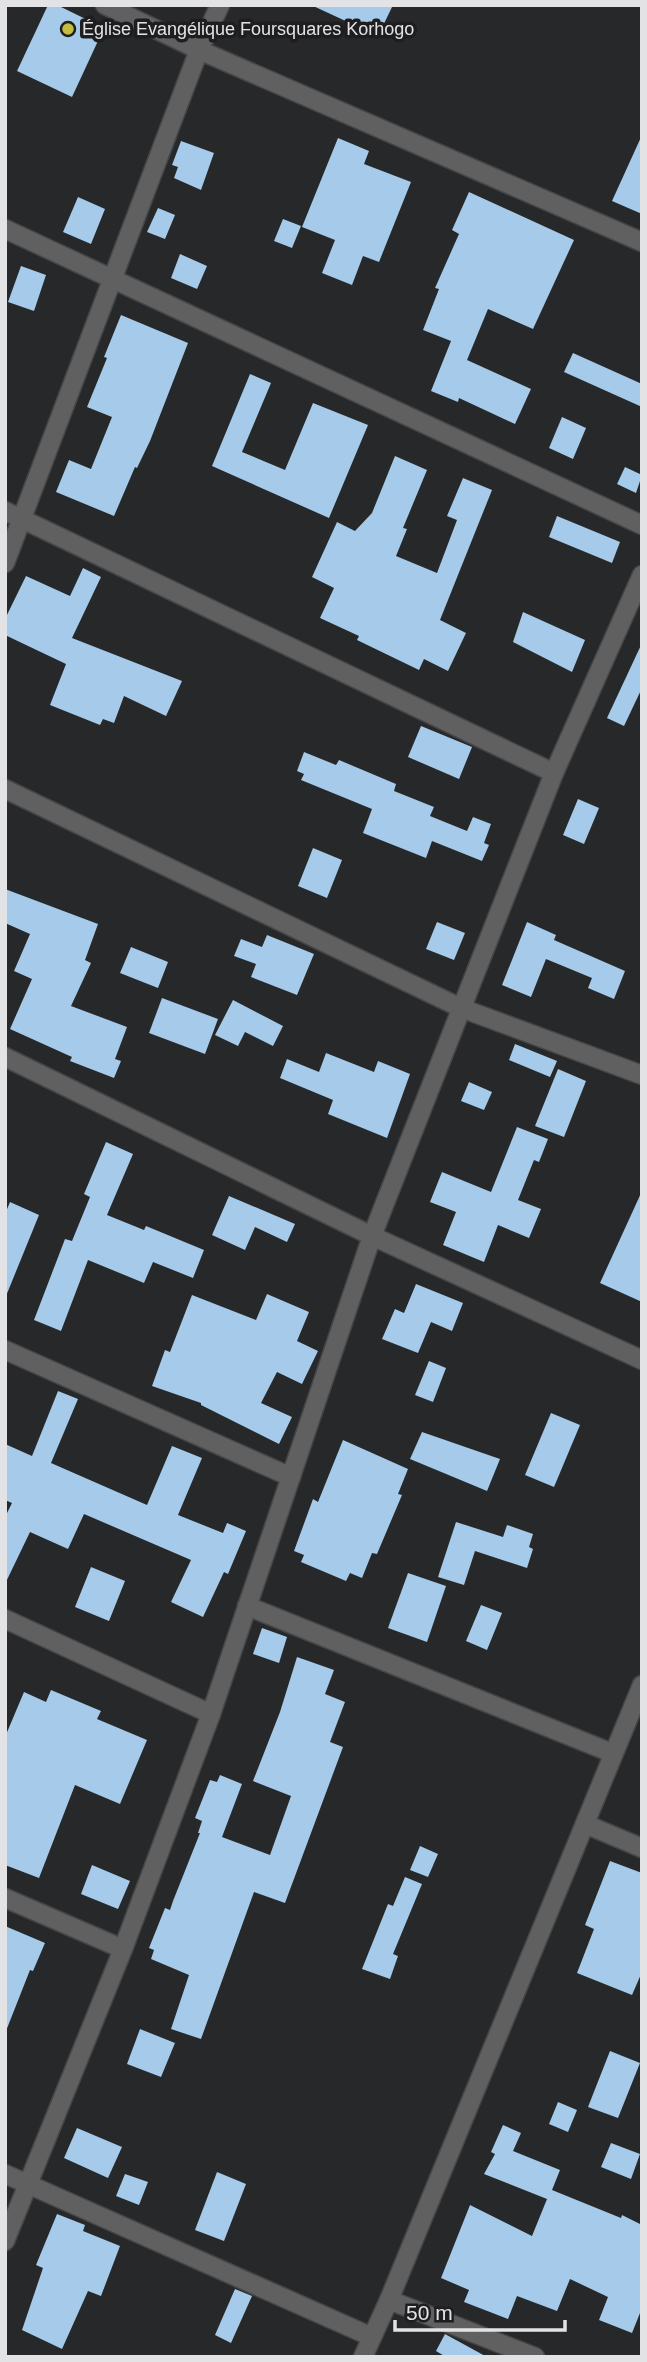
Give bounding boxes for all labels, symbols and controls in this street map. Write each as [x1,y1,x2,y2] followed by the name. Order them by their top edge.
[82,19,414,39] place label: Église Evangélique Foursquares Korhogo
[60,21,76,37] marker: Église Evangélique Foursquares Korhogo
[395,2288,565,2332] scale bar
[406,2301,453,2324] text: 50 m

